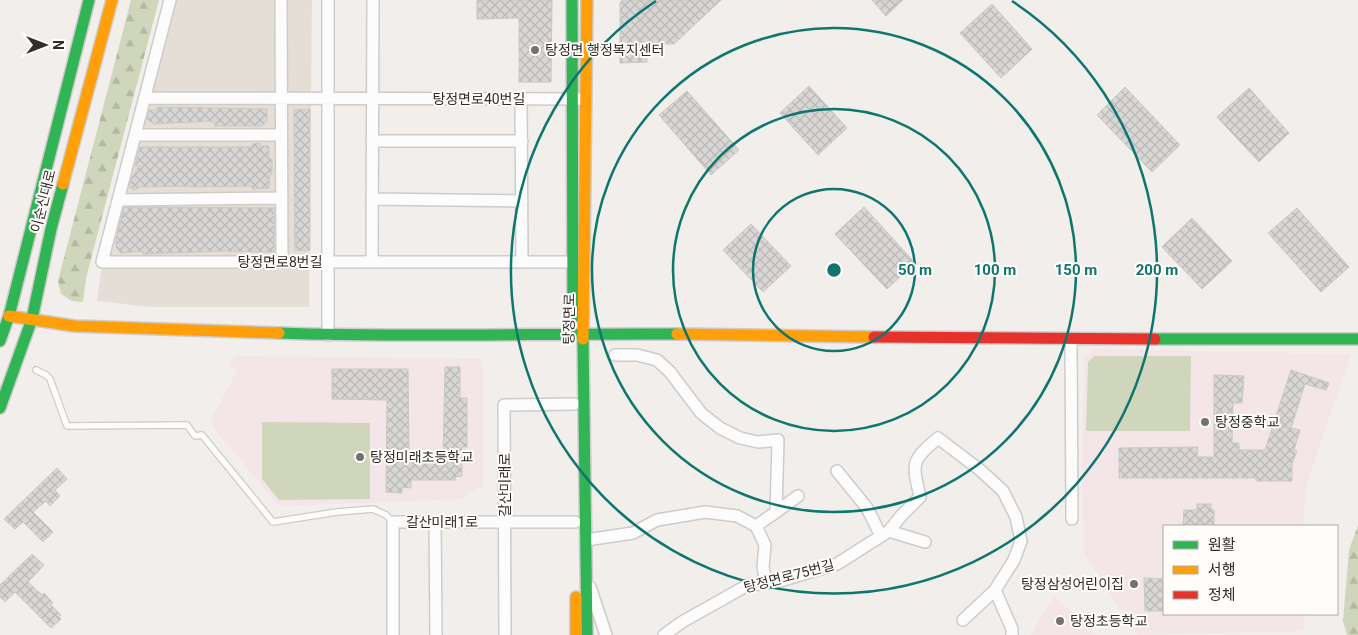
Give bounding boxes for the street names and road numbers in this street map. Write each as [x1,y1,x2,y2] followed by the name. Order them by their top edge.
[432,91,526,107] street label: 탕정면로40번길
[27,168,59,234] street label: 이순신대로
[237,254,323,270] street label: 탕정면로8번길
[561,293,577,345] street label: 탕정면로
[497,453,513,517] street label: 갈산미래로
[406,514,478,530] street label: 갈산미래1로
[742,556,836,596] street label: 탕정면로75번길

